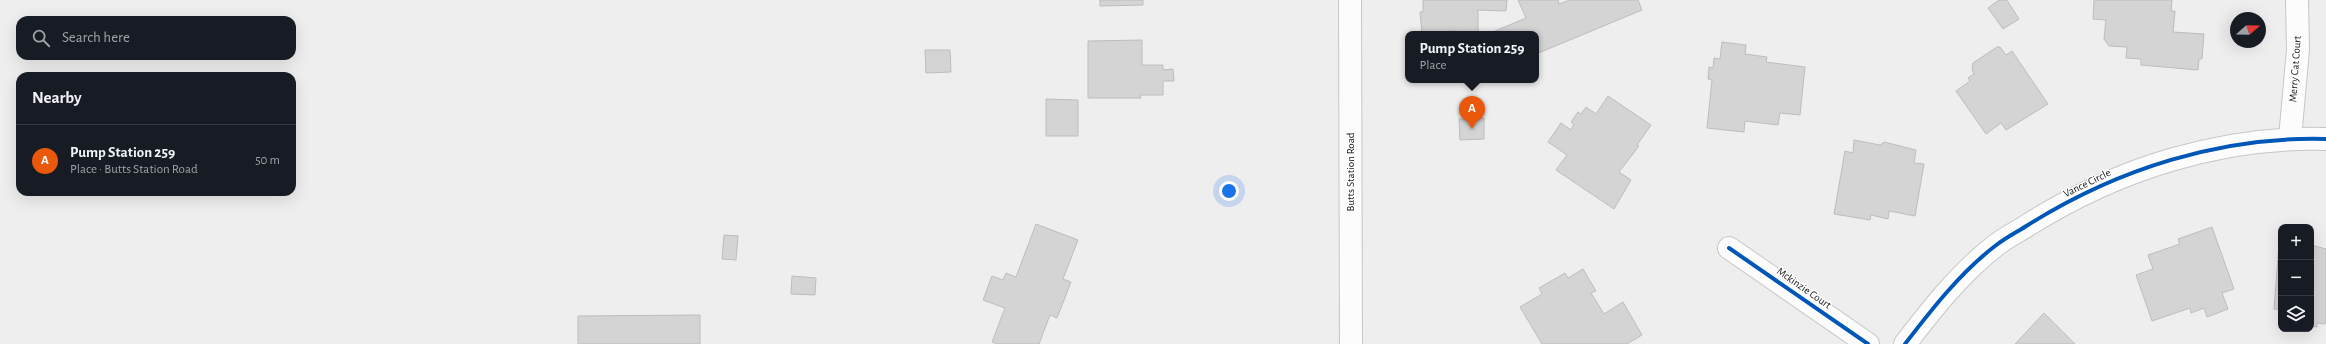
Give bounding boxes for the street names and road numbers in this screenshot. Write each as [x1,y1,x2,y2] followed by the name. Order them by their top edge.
[2287,35,2303,103] street label: Merry Cat Court
[1345,132,1356,212] street label: Butts Station Road
[2062,167,2112,199] street label: Vance Circle
[1775,265,1834,311] street label: Mckinzie Court

